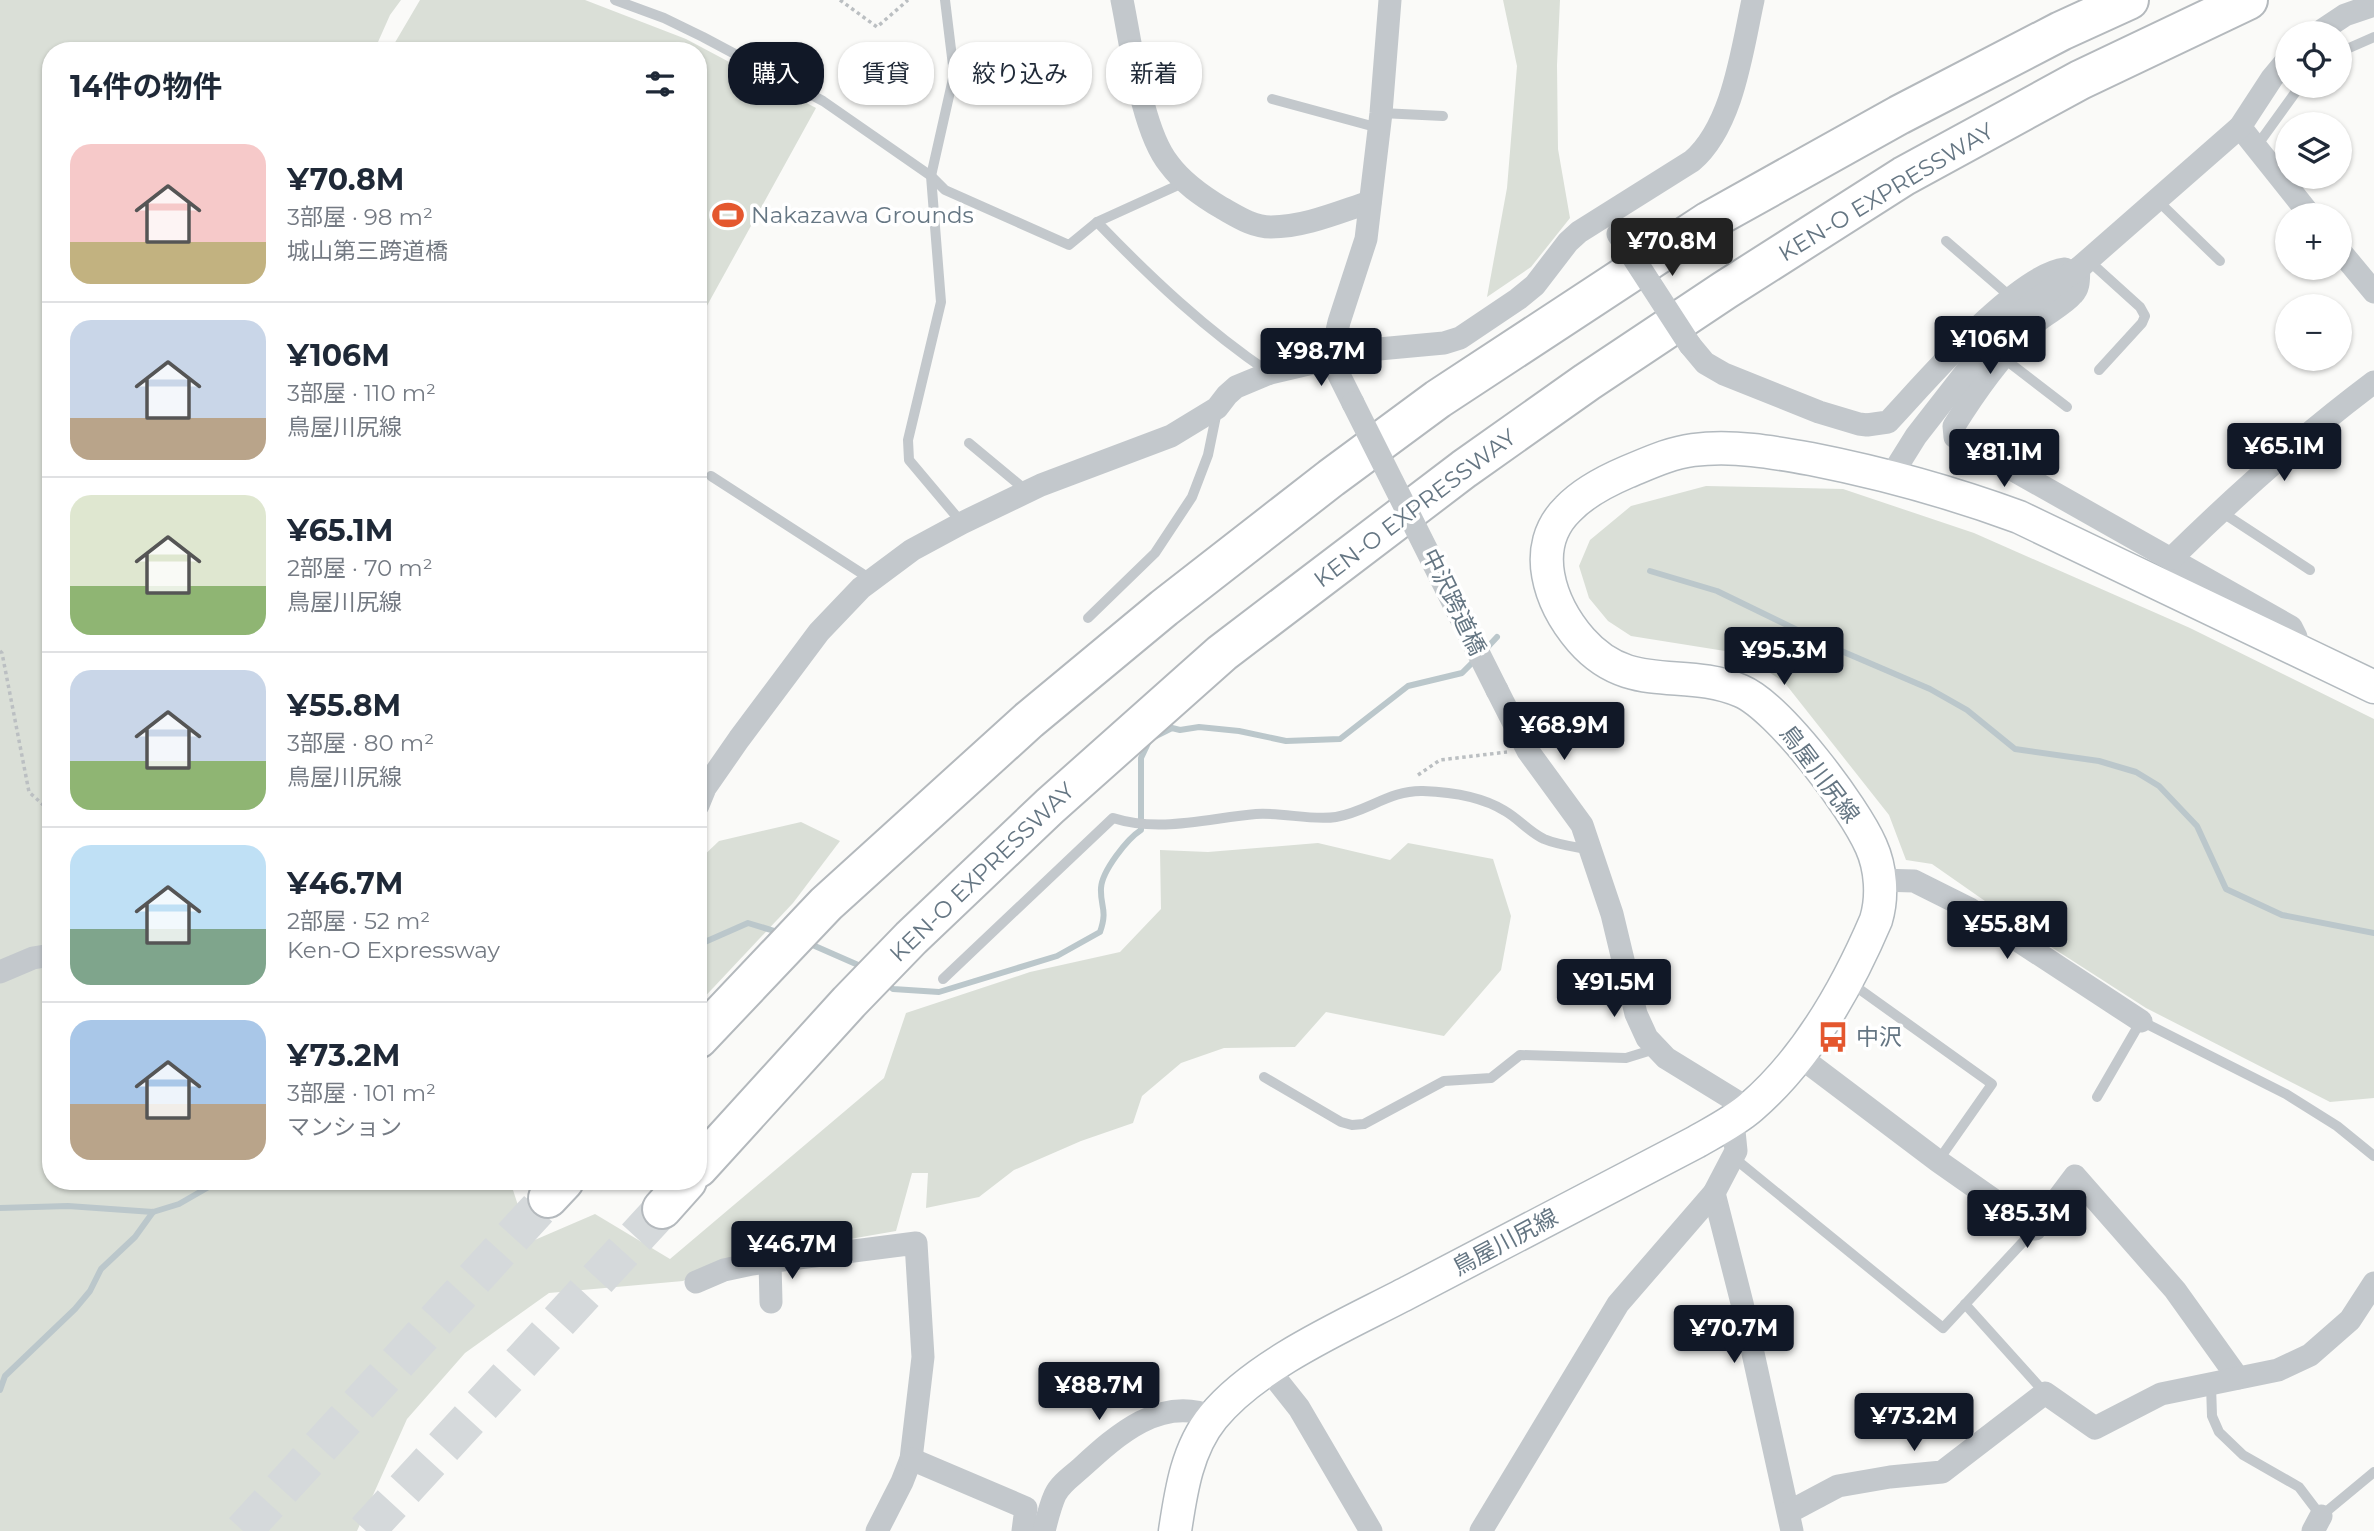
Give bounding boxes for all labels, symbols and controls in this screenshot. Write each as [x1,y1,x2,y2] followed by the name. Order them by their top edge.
[2275,21,2352,371] map controls
[2275,21,2352,98] button: locate
[728,42,824,105] chip: 購入
[838,42,934,105] chip: 賃貸
[948,42,1092,105] chip: 絞り込み
[1106,42,1202,105] chip: 新着
[641,65,679,103] icon: filters
[70,68,222,105] text: 14件の物件
[2275,112,2352,189] button: layers
[1773,116,1999,267] street label: KEN-O EXPRESSWAY
[287,161,404,198] text: ¥70.8M
[126,172,210,256] icon: home
[711,198,745,232] sports icon: Nakazawa Grounds
[751,201,974,229] place label: Nakazawa Grounds
[287,203,433,231] text: 3部屋 · 98 m²
[2275,203,2352,280] button: +
[1615,218,1729,278] pin: ¥70.8M
[1627,227,1717,255] text: ¥70.8M
[287,237,448,265] text: 城山第三跨道橋
[2275,294,2352,371] button: −
[1941,316,2039,376] pin: ¥106M
[1951,325,2029,353] text: ¥106M
[1264,328,1378,388] pin: ¥98.7M
[287,337,390,374] text: ¥106M
[1277,337,1365,365] text: ¥98.7M
[126,348,210,432] icon: home
[287,379,436,407] text: 3部屋 · 110 m²
[287,413,402,441] text: 鳥屋川尻線
[1308,423,1522,593] street label: KEN-O EXPRESSWAY
[2227,424,2341,483] pin: ¥65.1M
[1947,430,2061,489] pin: ¥81.1M
[2243,432,2325,460] text: ¥65.1M
[1965,438,2043,466] text: ¥81.1M
[287,512,393,549] text: ¥65.1M
[126,523,210,607] icon: home
[1416,544,1492,660] street label: 中沢跨道橋
[287,554,433,582] text: 2部屋 · 70 m²
[287,588,402,616] text: 鳥屋川尻線
[1727,628,1841,687] pin: ¥95.3M
[1740,636,1828,664] text: ¥95.3M
[287,687,401,724] text: ¥55.8M
[126,698,210,782] icon: home
[1507,702,1621,762] pin: ¥68.9M
[1519,711,1609,739] text: ¥68.9M
[1774,720,1866,828] street label: 鳥屋川尻線
[287,729,434,757] text: 3部屋 · 80 m²
[287,763,402,791] text: 鳥屋川尻線
[884,776,1080,967] street label: KEN-O EXPRESSWAY
[287,865,403,902] text: ¥46.7M
[126,873,210,957] icon: home
[1950,902,2064,961] pin: ¥55.8M
[287,907,430,935] text: 2部屋 · 52 m²
[1963,910,2051,938] text: ¥55.8M
[287,936,500,964] text: Ken-O Expressway
[1557,960,1671,1019] pin: ¥91.5M
[1573,968,1655,996] text: ¥91.5M
[1816,1020,1850,1054] bus stop icon: 中沢
[1856,1023,1902,1051] place label: 中沢
[287,1037,400,1074] text: ¥73.2M
[126,1048,210,1132] icon: home
[287,1079,436,1107] text: 3部屋 · 101 m²
[287,1113,402,1141] text: マンション
[1970,1190,2084,1250] pin: ¥85.3M
[1983,1199,2071,1227] text: ¥85.3M
[1448,1203,1562,1281] street label: 鳥屋川尻線
[735,1222,849,1281] pin: ¥46.7M
[747,1230,837,1258] text: ¥46.7M
[1677,1306,1791,1365] pin: ¥70.7M
[1690,1314,1778,1342] text: ¥70.7M
[1042,1362,1156,1422] pin: ¥88.7M
[1054,1371,1144,1399] text: ¥88.7M
[1857,1394,1971,1453] pin: ¥73.2M
[1871,1402,1957,1430] text: ¥73.2M

